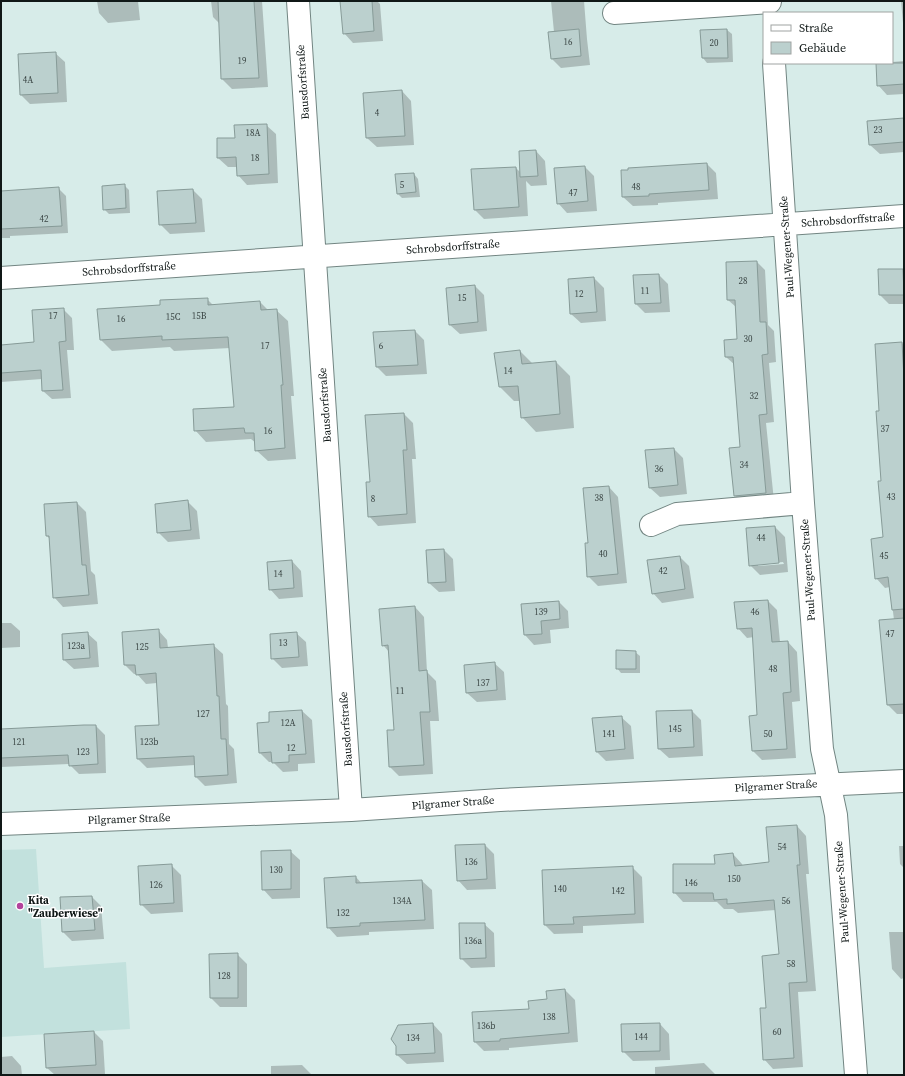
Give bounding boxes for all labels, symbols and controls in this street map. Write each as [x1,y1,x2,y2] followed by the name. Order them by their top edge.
[763,12,893,64] legend
[799,20,833,36] text: Straße
[563,36,573,48] house number: 16
[709,37,719,49] house number: 20
[799,40,846,56] text: Gebäude
[293,44,313,120] street label: Bausdorfstraße
[237,55,247,67] house number: 19
[23,74,33,86] house number: 4A
[375,107,380,119] house number: 4
[873,124,883,136] house number: 23
[246,127,261,139] house number: 18A
[250,152,260,164] house number: 18
[400,179,405,191] house number: 5
[631,181,641,193] house number: 48
[568,187,578,199] house number: 47
[776,195,798,299] street label: Paul-Wegener-Straße
[801,209,896,231] street label: Schrobsdorffstraße
[39,213,49,225] house number: 42
[406,236,501,258] street label: Schrobsdorffstraße
[82,258,177,280] street label: Schrobsdorffstraße
[738,275,748,287] house number: 28
[640,285,650,297] house number: 11
[574,288,584,300] house number: 12
[457,292,467,304] house number: 15
[48,310,58,322] house number: 17
[192,310,207,322] house number: 15B
[166,311,181,323] house number: 15C
[116,313,126,325] house number: 16
[743,333,753,345] house number: 30
[260,340,270,352] house number: 17
[379,340,384,352] house number: 6
[503,365,513,377] house number: 14
[315,367,335,443] street label: Bausdorfstraße
[749,390,759,402] house number: 32
[880,423,890,435] house number: 37
[263,425,273,437] house number: 16
[739,459,749,471] house number: 34
[654,463,664,475] house number: 36
[886,491,896,503] house number: 43
[594,492,604,504] house number: 38
[371,493,376,505] house number: 8
[797,518,819,622] street label: Paul-Wegener-Straße
[756,532,766,544] house number: 44
[598,548,608,560] house number: 40
[879,550,889,562] house number: 45
[658,565,668,577] house number: 42
[273,568,283,580] house number: 14
[534,606,548,618] house number: 139
[750,606,760,618] house number: 46
[885,628,895,640] house number: 47
[278,637,288,649] house number: 13
[67,640,85,652] house number: 123a
[135,641,149,653] house number: 125
[768,663,778,675] house number: 48
[476,677,490,689] house number: 137
[395,685,405,697] house number: 11
[336,691,356,767] street label: Bausdorfstraße
[196,708,210,720] house number: 127
[281,717,296,729] house number: 12A
[668,723,682,735] house number: 145
[602,728,616,740] house number: 141
[763,728,773,740] house number: 50
[12,736,26,748] house number: 121
[140,736,158,748] house number: 123b
[286,742,296,754] house number: 12
[76,746,90,758] house number: 123
[734,776,818,796] street label: Pilgramer Straße
[411,793,495,813] street label: Pilgramer Straße
[87,810,171,828] street label: Pilgramer Straße
[831,840,853,944] street label: Paul-Wegener-Straße
[777,841,787,853] house number: 54
[464,856,478,868] house number: 136
[269,864,283,876] house number: 130
[727,873,741,885] house number: 150
[684,877,698,889] house number: 146
[149,879,163,891] house number: 126
[553,883,567,895] house number: 140
[611,885,625,897] house number: 142
[28,893,103,921] place label: Kita "Zauberwiese"
[392,895,412,907] house number: 134A
[781,895,791,907] house number: 56
[15,901,25,911] marker: Kita "Zauberwiese"
[336,907,350,919] house number: 132
[464,935,482,947] house number: 136a
[786,958,796,970] house number: 58
[217,970,231,982] house number: 128
[542,1011,556,1023] house number: 138
[477,1020,495,1032] house number: 136b
[772,1026,782,1038] house number: 60
[634,1031,648,1043] house number: 144
[406,1032,420,1044] house number: 134

